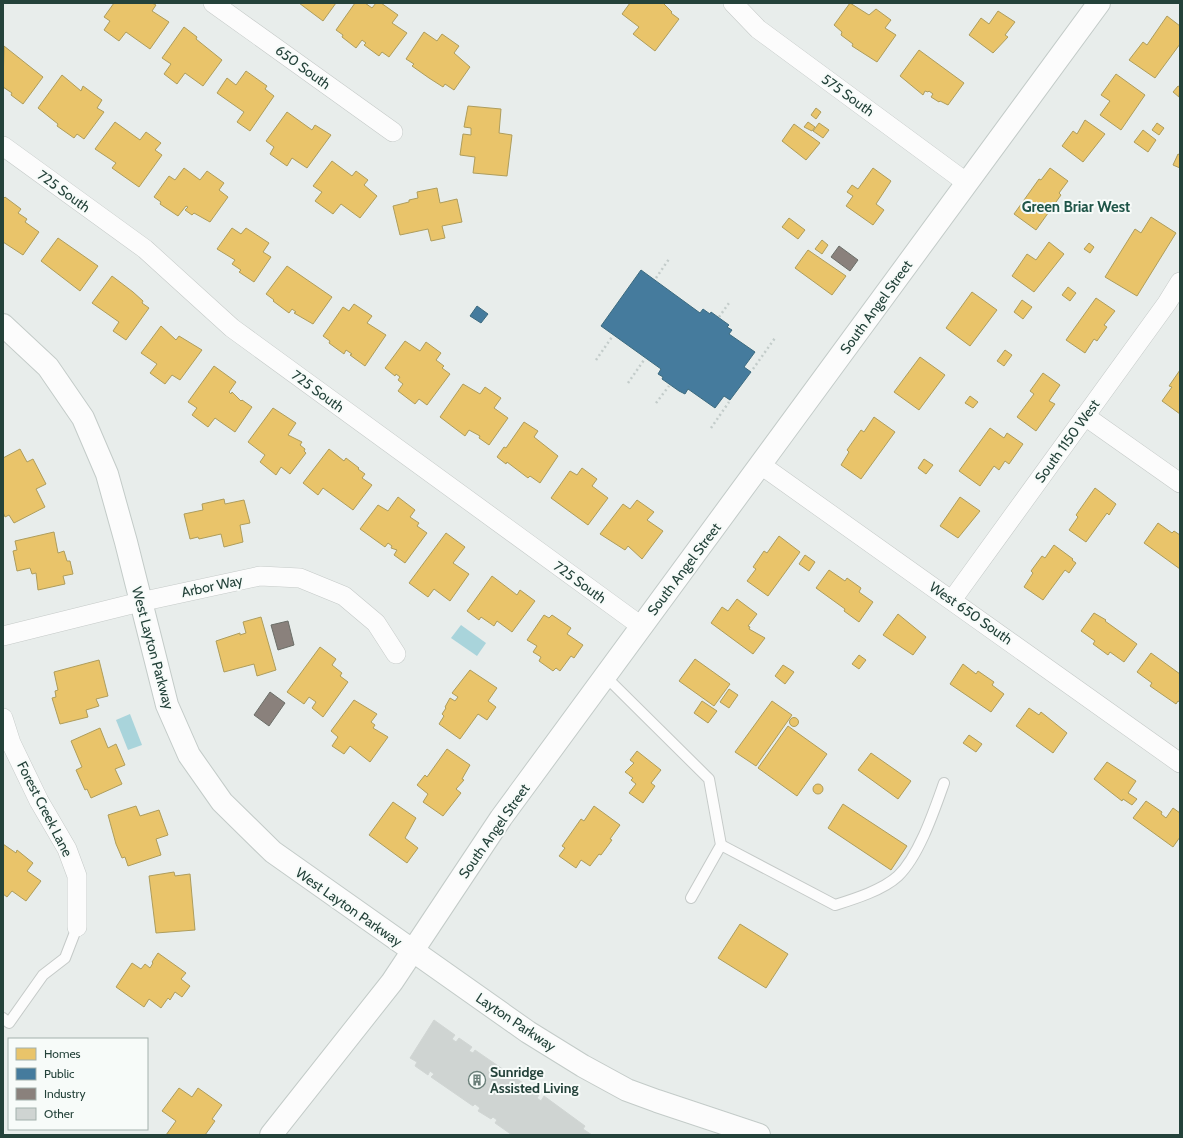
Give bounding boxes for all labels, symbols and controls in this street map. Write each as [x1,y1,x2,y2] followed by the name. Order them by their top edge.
[272,41,334,93] street label: 650 South
[818,70,878,120] street label: 575 South
[34,166,94,216] street label: 725 South
[1022,198,1130,216] district label: Green Briar West
[836,256,916,357] street label: South Angel Street
[288,366,348,416] street label: 725 South
[1031,396,1103,486] street label: South 1150 West
[643,519,725,619] street label: South Angel Street
[550,557,610,607] street label: 725 South
[180,571,244,601] street label: Arbor Way
[926,578,1016,648] street label: West 650 South
[128,585,178,711] street label: West Layton Parkway
[13,758,77,860] street label: Forest Creek Lane
[455,780,534,882] street label: South Angel Street
[292,863,406,951] street label: West Layton Parkway
[473,989,559,1055] street label: Layton Parkway
[8,1038,148,1130] legend
[44,1046,81,1061] text: Homes
[490,1063,578,1097] place label: Sunridge Assisted Living
[44,1066,75,1081] text: Public
[467,1070,487,1090] building icon: Sunridge Assisted Living
[44,1086,85,1101] text: Industry
[44,1106,74,1121] text: Other

